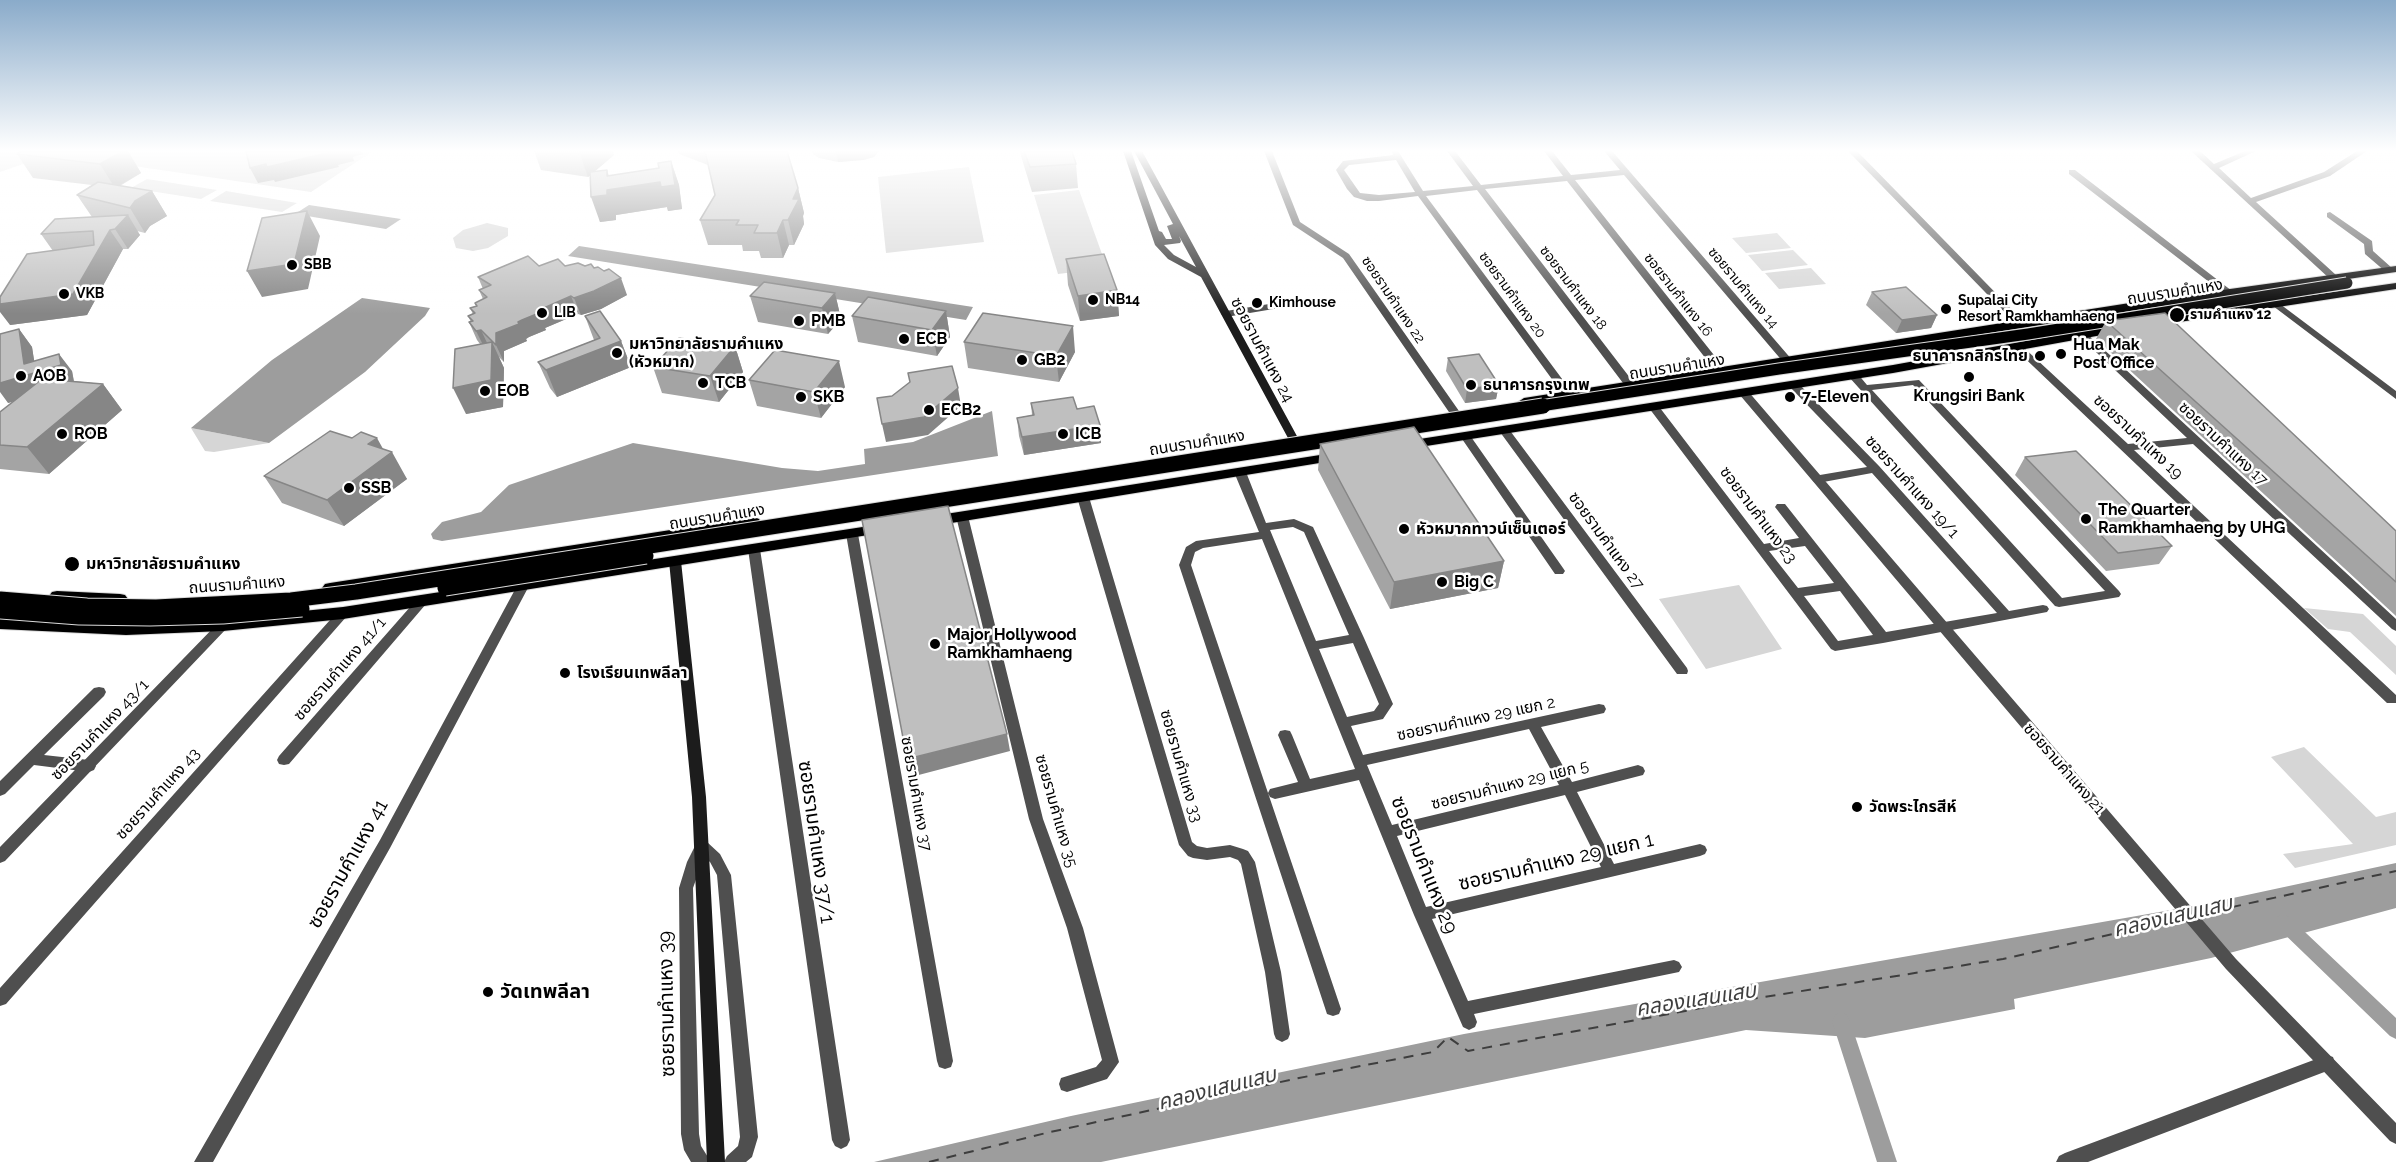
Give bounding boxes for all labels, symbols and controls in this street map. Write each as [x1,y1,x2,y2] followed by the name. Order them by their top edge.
[1536,243,1610,333] street label: ซอยรามคำแหง 18
[1704,244,1782,332] street label: ซอยรามคำแหง 14
[1475,249,1549,341] street label: ซอยรามคำแหง 20
[1640,250,1716,340] street label: ซอยรามคำแหง 16
[1358,253,1428,347] street label: ซอยรามคำแหง 22
[304,257,332,273] place label: SBB
[285,258,299,272] marker: SBB
[2126,275,2224,309] street label: ถนนรามคำแหง
[76,286,104,302] place label: VKB
[57,287,71,301] marker: VKB
[1105,292,1140,308] place label: NB14
[1086,293,1100,307] marker: NB14
[1958,293,2115,326] place label: Supalai City Resort Ramkhamhaeng
[1226,294,1298,406] street label: ซอยรามคำแหง 24
[1269,295,1336,311] place label: Kimhouse
[1250,296,1264,310] marker: Kimhouse
[1939,302,1953,316] marker: Supalai City Resort Ramkhamhaeng
[554,305,576,321] place label: LIB
[535,306,549,320] marker: LIB
[2168,306,2186,324] marker: รามคำแหง 12
[2190,307,2271,323] place label: รามคำแหง 12
[811,311,846,331] place label: PMB
[792,314,806,328] marker: PMB
[916,329,947,349] place label: ECB
[897,332,911,346] marker: ECB
[629,334,783,372] place label: มหาวิทยาลัยรามคำแหง (หัวหมาก)
[2073,335,2154,373] place label: Hua Mak Post Office
[610,346,624,360] marker: มหาวิทยาลัยรามคำแหง (หัวหมาก)
[1912,346,2028,366] place label: ธนาคารกสิกรไทย
[2054,347,2068,361] marker: Hua Mak Post Office
[2033,349,2047,363] marker: ธนาคารกสิกรไทย
[1034,350,1066,370] place label: GB2
[1628,350,1726,384] street label: ถนนรามคำแหง
[1015,353,1029,367] marker: GB2
[33,366,66,386] place label: AOB
[14,369,28,383] marker: AOB
[1962,370,1976,384] marker: Krungsiri Bank
[715,373,746,393] place label: TCB
[1483,375,1590,395] place label: ธนาคารกรุงเทพ
[696,376,710,390] marker: TCB
[1464,378,1478,392] marker: ธนาคารกรุงเทพ
[497,381,529,401] place label: EOB
[478,384,492,398] marker: EOB
[1913,386,2025,406] place label: Krungsiri Bank
[813,387,844,407] place label: SKB
[1802,387,1869,407] place label: 7-Eleven
[794,390,808,404] marker: SKB
[1783,390,1797,404] marker: 7-Eleven
[2089,391,2187,483] street label: ซอยรามคำแหง 19
[2175,398,2271,490] street label: ซอยรามคำแหง 17
[941,400,981,420] place label: ECB2
[922,403,936,417] marker: ECB2
[74,424,108,444] place label: ROB
[1075,424,1101,444] place label: ICB
[1148,426,1246,460] street label: ถนนรามคำแหง
[55,427,69,441] marker: ROB
[1056,427,1070,441] marker: ICB
[1861,432,1963,542] street label: ซอยรามคำแหง 19/1
[1715,463,1801,567] street label: ซอยรามคำแหง 23
[361,478,391,498] place label: SSB
[342,481,356,495] marker: SSB
[1564,488,1648,594] street label: ซอยรามคำแหง 27
[668,500,766,534] street label: ถนนรามคำแหง
[2098,500,2285,538] place label: The Quarter Ramkhamhaeng by UHG
[2079,512,2093,526] marker: The Quarter Ramkhamhaeng by UHG
[1416,519,1566,539] place label: หัวหมากทาวน์เซ็นเตอร์
[1397,522,1411,536] marker: หัวหมากทาวน์เซ็นเตอร์
[86,554,240,574] place label: มหาวิทยาลัยรามคำแหง
[63,555,81,573] marker: มหาวิทยาลัยรามคำแหง
[188,572,286,598] street label: ถนนรามคำแหง
[1454,572,1494,592] place label: Big C
[1435,575,1449,589] marker: Big C
[290,613,390,725] street label: ซอยรามคำแหง 41/1
[947,625,1077,663] place label: Major Hollywood Ramkhamhaeng
[928,637,942,651] marker: Major Hollywood Ramkhamhaeng
[577,663,687,683] place label: โรงเรียนเทพลีลา
[558,666,572,680] marker: โรงเรียนเทพลีลา
[47,676,153,784] street label: ซอยรามคำแหง 43/1
[1395,693,1557,745] street label: ซอยรามคำแหง 29 แยก 2
[1156,707,1206,825] street label: ซอยรามคำแหง 33
[2019,720,2109,818] street label: ซอยรามคำแหง 21
[896,735,936,853] street label: ซอยรามคำแหง 37
[112,744,204,844] street label: ซอยรามคำแหง 43
[1031,752,1081,870] street label: ซอยรามคำแหง 35
[1429,756,1591,814] street label: ซอยรามคำแหง 29 แยก 5
[793,759,839,925] street label: ซอยรามคำแหง 37/1
[1386,793,1462,937] street label: ซอยรามคำแหง 29
[303,795,393,933] street label: ซอยรามคำแหง 41
[1869,797,1956,817] place label: วัดพระไกรสีห์
[1850,800,1864,814] marker: วัดพระไกรสีห์
[1456,828,1656,896] street label: ซอยรามคำแหง 29 แยก 1
[2111,891,2235,943] water label: คลองแสนแสบ
[654,931,680,1077] street label: ซอยรามคำแหง 39
[1634,978,1758,1022] water label: คลองแสนแสบ
[500,980,590,1004] place label: วัดเทพลีลา
[481,985,495,999] marker: วัดเทพลีลา
[1155,1062,1279,1116] water label: คลองแสนแสบ

